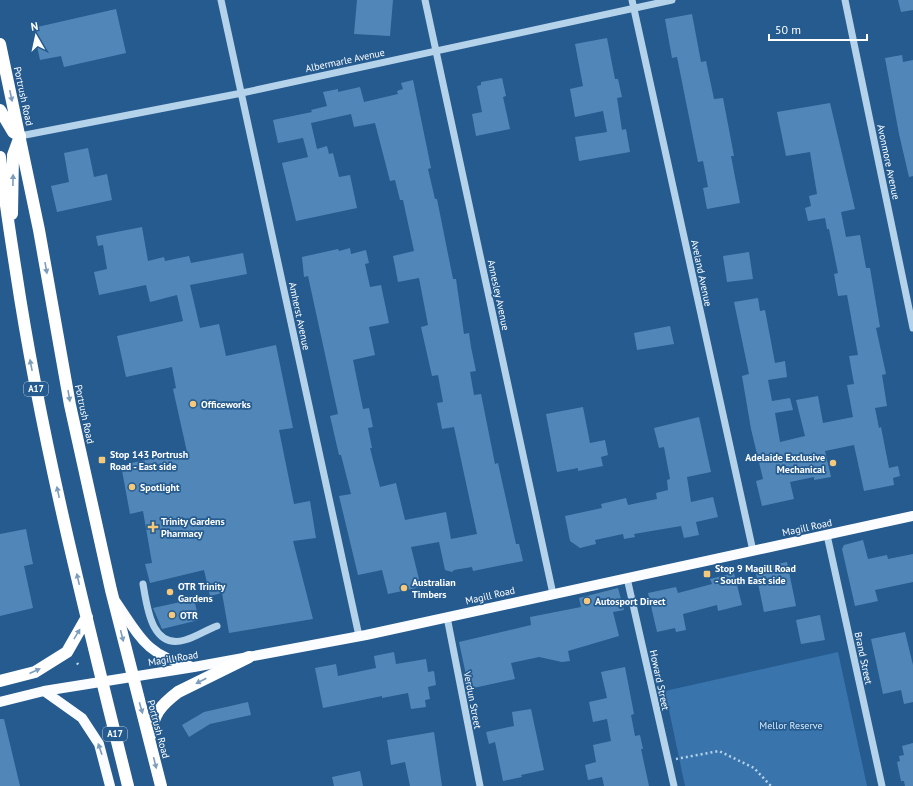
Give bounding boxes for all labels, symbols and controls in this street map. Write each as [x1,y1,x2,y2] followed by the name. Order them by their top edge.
[16,16,56,56] north arrow
[769,16,867,42] scale bar
[30,19,39,34] text: N
[775,22,801,37] text: 50 m
[304,46,386,75] street label: Albermarle Avenue
[11,65,36,127] street label: Portrush Road
[9,89,15,102] one-way arrow
[874,123,903,201] street label: Avonmore Avenue
[10,173,16,186] one-way arrow
[688,239,715,308] street label: Aveland Avenue
[485,259,512,332] street label: Annesley Avenue
[43,262,49,274] one-way arrow
[286,281,313,351] street label: Amherst Avenue
[28,359,34,371] one-way arrow
[24,382,48,396] road number: A17
[72,383,97,445] street label: Portrush Road
[66,390,72,402] one-way arrow
[201,398,251,411] place label: Officeworks
[188,399,198,409] marker: Officeworks
[110,448,188,473] place label: Stop 143 Portrush Road - East side
[745,451,825,476] place label: Adelaide Exclusive Mechanical
[97,455,107,465] marker: Stop 143 Portrush Road - East side
[828,458,838,468] marker: Adelaide Exclusive Mechanical
[140,481,180,494] place label: Spotlight
[127,482,137,492] marker: Spotlight
[55,486,61,499] one-way arrow
[161,515,225,540] place label: Trinity Gardens Pharmacy
[781,516,833,539] street label: Magill Road
[148,522,158,532] marker: Trinity Gardens Pharmacy
[715,562,796,587] place label: Stop 9 Magill Road - South East side
[702,569,712,579] marker: Stop 9 Magill Road - South East side
[75,573,81,586] one-way arrow
[412,576,456,601] place label: Australian Timbers
[178,580,225,605] place label: OTR Trinity Gardens
[399,583,409,593] marker: Australian Timbers
[464,583,516,608] street label: Magill Road
[165,587,175,597] marker: OTR Trinity Gardens
[595,595,666,608] place label: Autosport Direct
[582,596,592,606] marker: Autosport Direct
[180,609,198,622] place label: OTR
[167,610,177,620] marker: OTR
[73,629,80,640] one-way arrow
[120,630,126,642] one-way arrow
[852,631,876,686] street label: Brand Street
[147,648,199,669] street label: Magill Road
[647,649,672,712] street label: Howard Street
[29,667,41,674] one-way arrow
[460,669,485,730] street label: Verdun Street
[196,678,207,684] one-way arrow
[144,698,173,760] street label: Portrush Road
[138,703,144,715] one-way arrow
[759,719,823,732] park label: Mellor Reserve
[103,727,127,741] road number: A17
[97,742,103,754] one-way arrow
[153,757,159,769] one-way arrow

